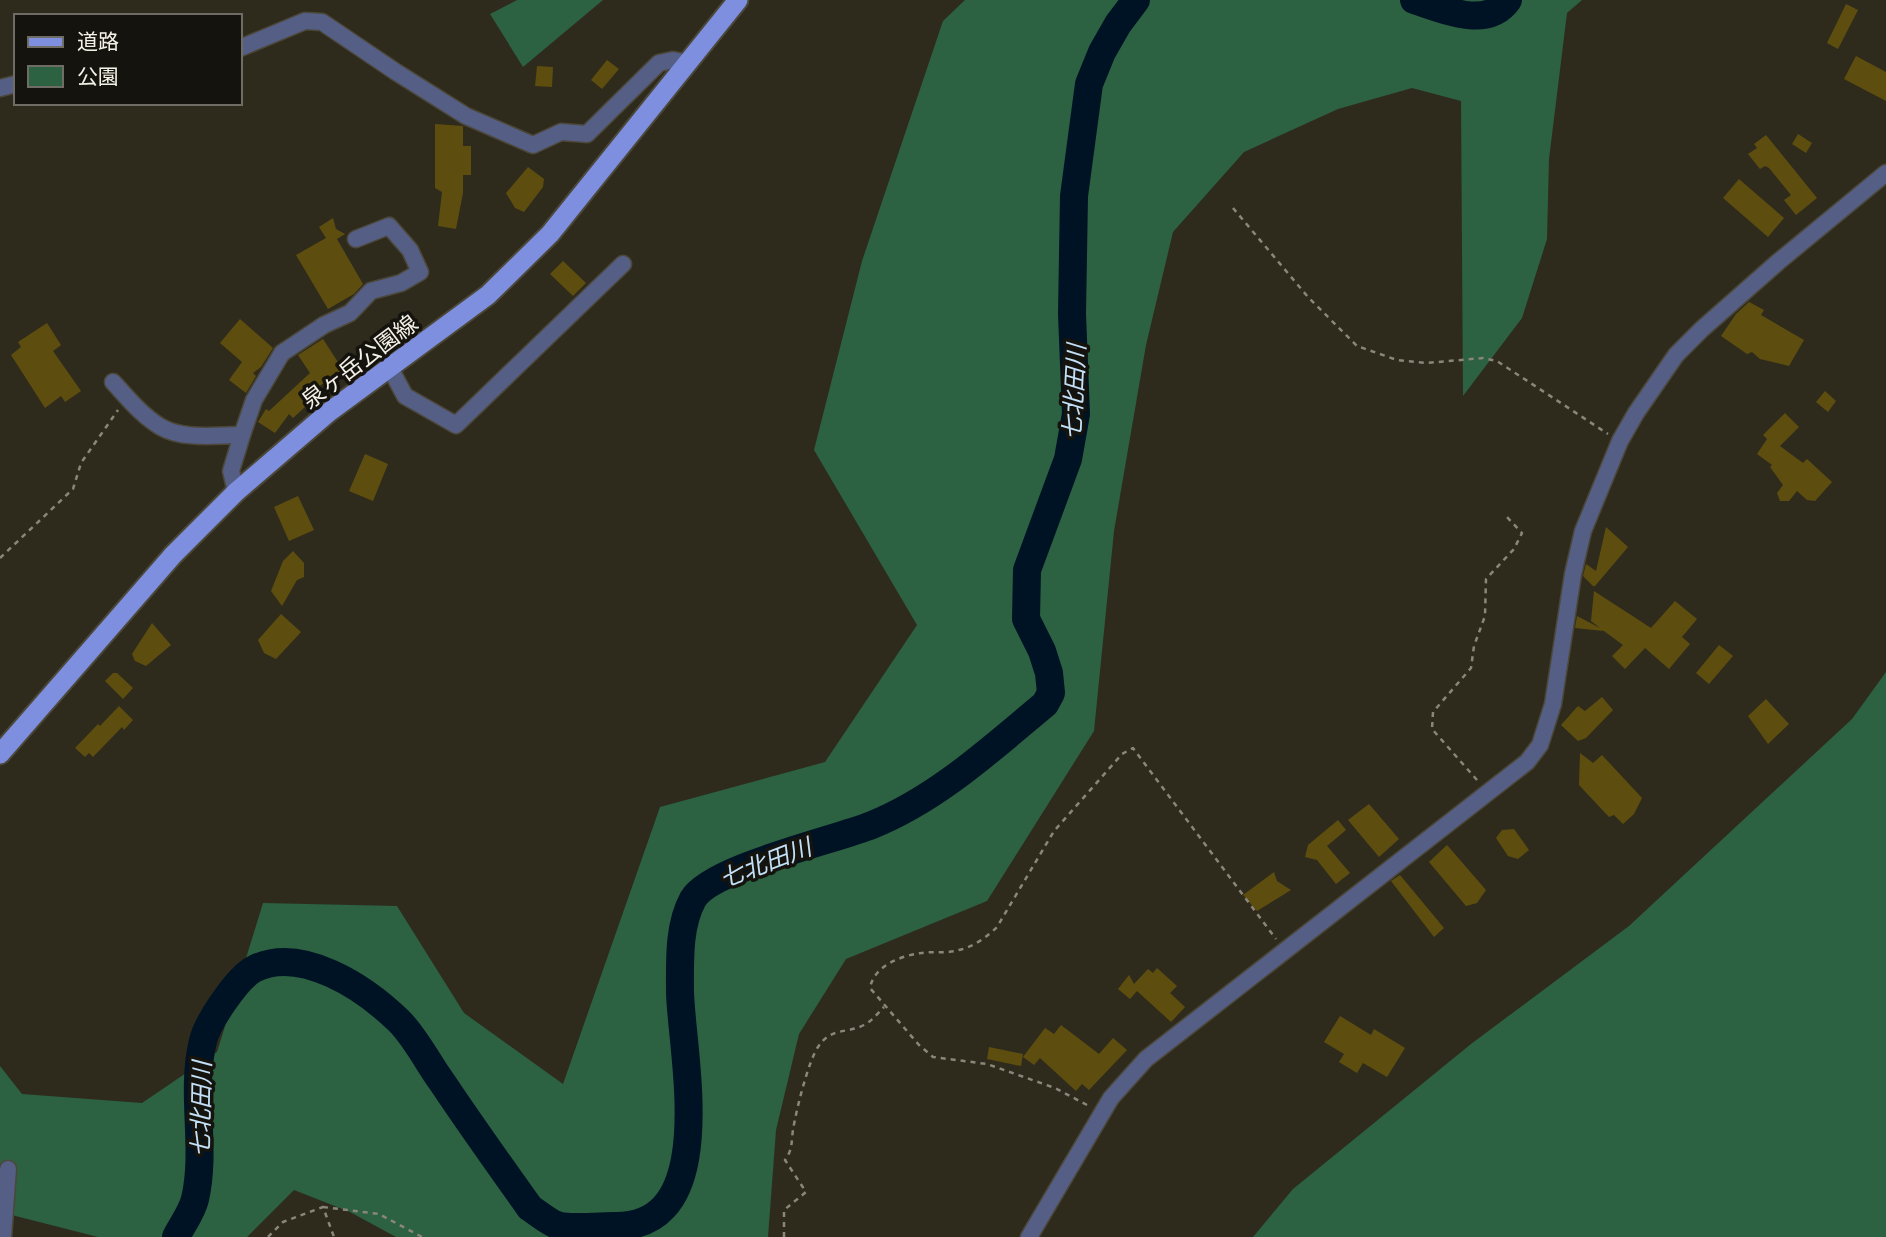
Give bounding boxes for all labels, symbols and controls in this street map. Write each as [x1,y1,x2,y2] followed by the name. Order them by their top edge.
[14,14,242,105] legend
[77,28,119,54] text: 道路
[77,63,119,89] text: 公園
[295,308,423,414] street label: 泉ヶ岳公園線
[1056,340,1090,441] water label: 七北田川
[715,830,818,893] water label: 七北田川
[185,1058,215,1157] water label: 七北田川

